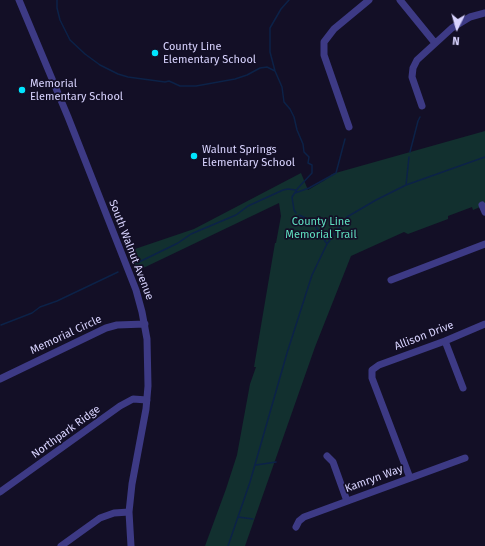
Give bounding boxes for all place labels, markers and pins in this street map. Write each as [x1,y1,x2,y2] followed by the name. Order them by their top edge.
[163,40,256,66] place label: County Line Elementary School
[150,48,160,58] marker: County Line Elementary School
[30,77,123,103] place label: Memorial Elementary School
[17,85,27,95] marker: Memorial Elementary School
[202,143,295,169] place label: Walnut Springs Elementary School
[189,151,199,161] marker: Walnut Springs Elementary School

